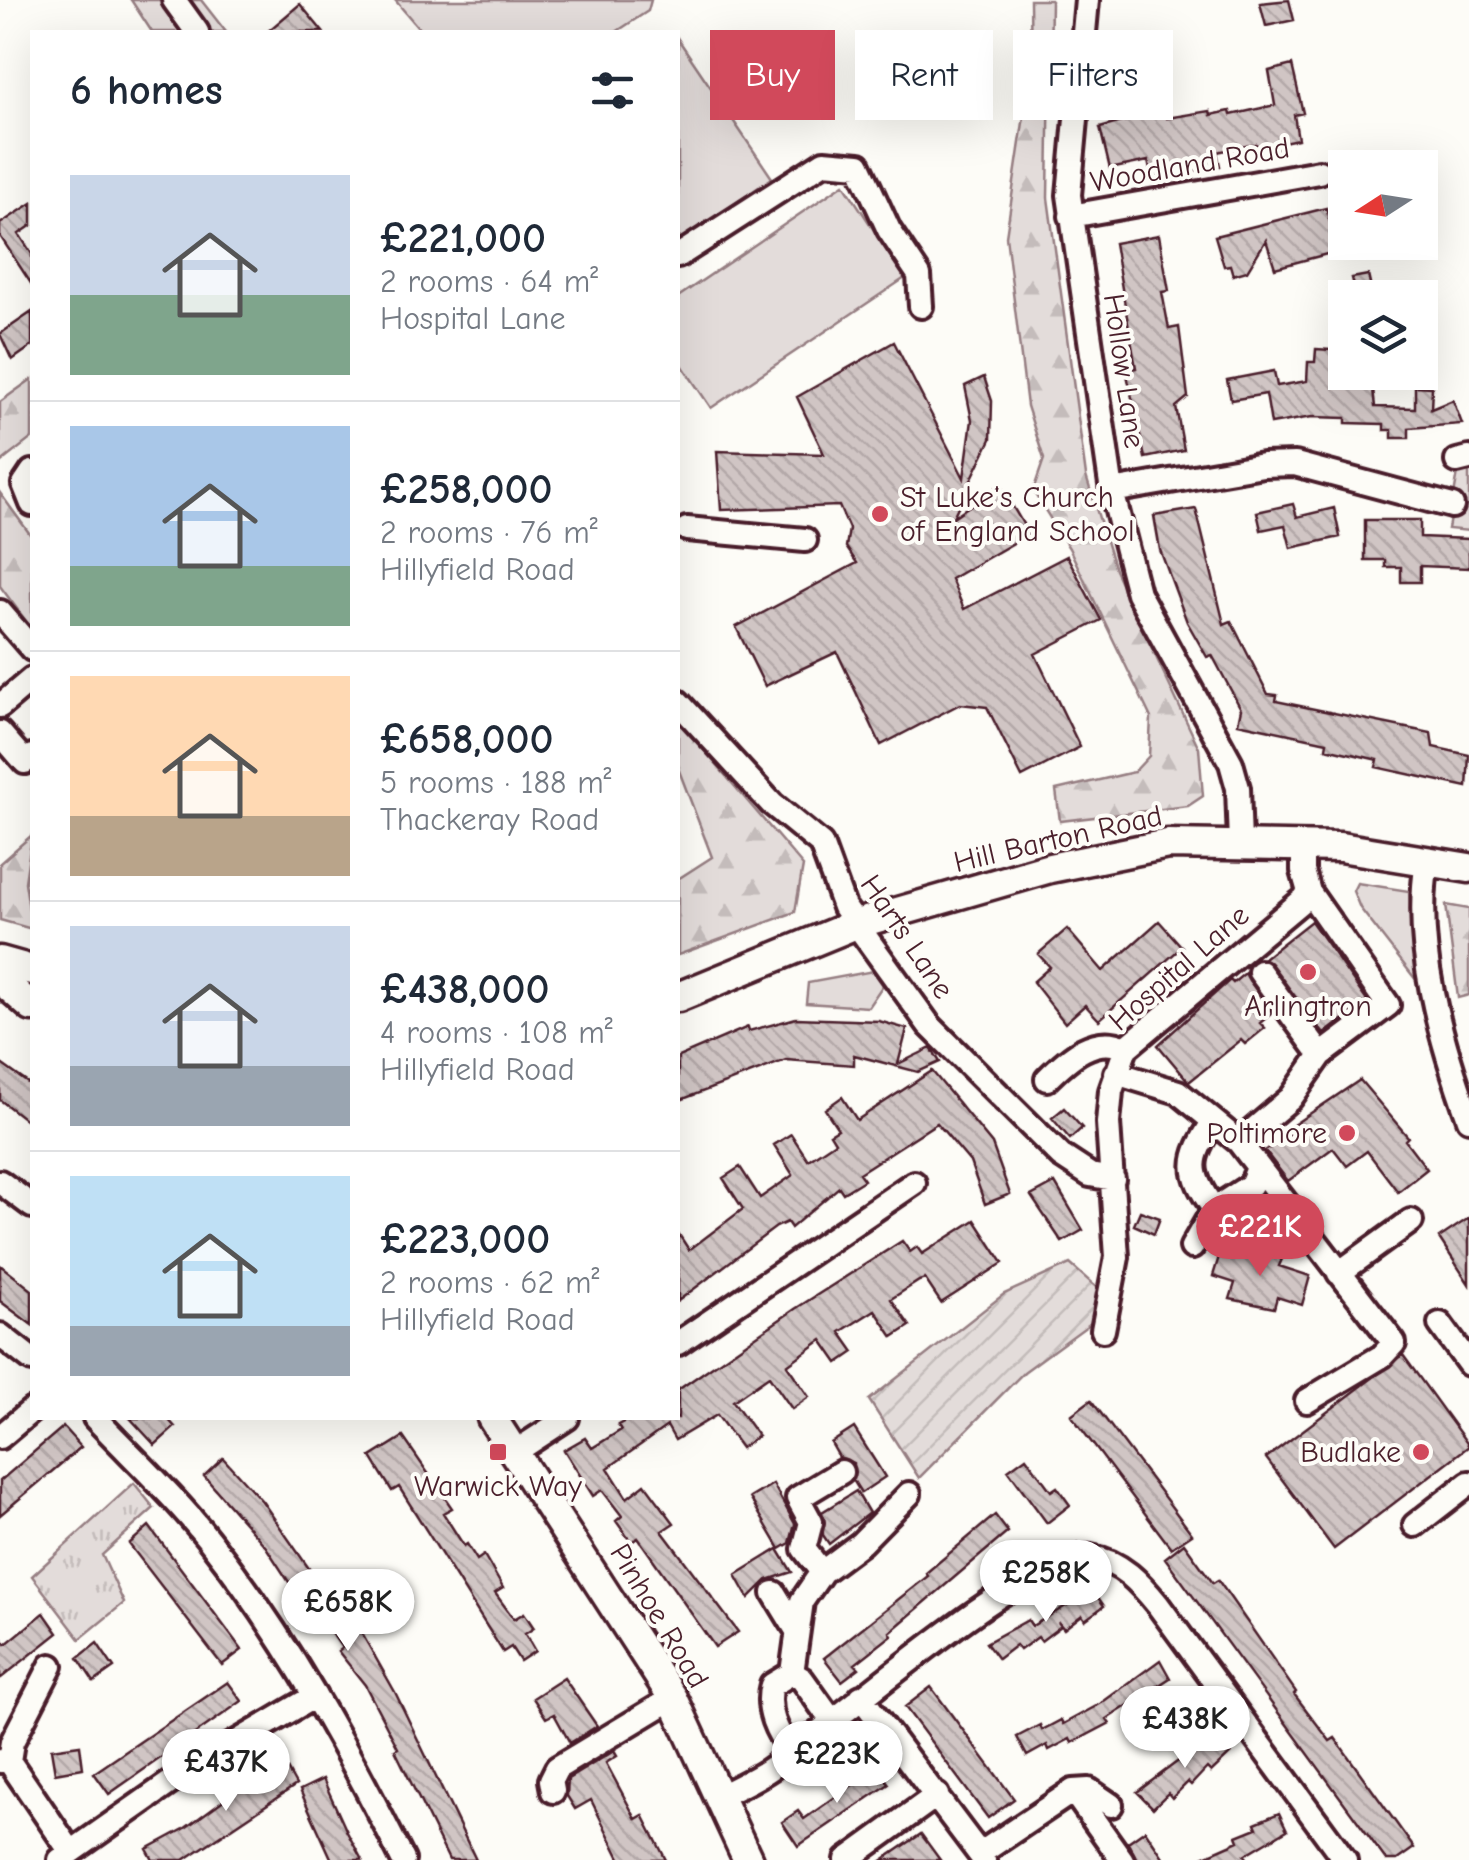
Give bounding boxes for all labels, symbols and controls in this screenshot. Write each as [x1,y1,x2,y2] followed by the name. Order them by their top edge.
[710,30,835,120] chip: Buy
[855,30,993,120] chip: Rent
[1013,30,1173,120] chip: Filters
[585,63,640,118] icon: filters
[70,66,223,115] text: 6 homes
[1088,130,1292,200] street label: Woodland Road
[1328,150,1438,260] north arrow
[1328,150,1438,390] map controls
[380,214,546,263] text: £221,000
[150,215,270,335] icon: home
[380,263,598,300] text: 2 rooms · 64 m²
[1328,280,1438,390] button: layers
[1096,291,1152,451] street label: Hollow Lane
[380,300,566,337] text: Hospital Lane
[380,465,552,514] text: £258,000
[150,466,270,586] icon: home
[900,480,1135,549] place label: St Luke's Church of England School
[869,503,891,525] marker: St Luke's Church of England School
[380,514,598,551] text: 2 rooms · 76 m²
[380,551,575,588] text: Hillyfield Road
[380,715,554,764] text: £658,000
[150,716,270,836] icon: home
[380,764,612,801] text: 5 rooms · 188 m²
[950,798,1166,880] street label: Hill Barton Road
[380,801,599,838] text: Thackeray Road
[853,868,961,1006] street label: Harts Lane
[1102,898,1256,1038] street label: Hospital Lane
[1297,961,1319,983] marker: Arlingtron
[380,965,550,1014] text: £438,000
[150,966,270,1086] icon: home
[1244,989,1372,1024] place label: Arlingtron
[380,1014,613,1051] text: 4 rooms · 108 m²
[380,1051,575,1088] text: Hillyfield Road
[1207,1116,1327,1151] place label: Poltimore
[1336,1122,1358,1144] marker: Poltimore
[1190,1194,1330,1279] pin: £221K
[1218,1208,1302,1245] text: £221K
[380,1215,550,1264] text: £223,000
[150,1216,270,1336] icon: home
[380,1264,599,1301] text: 2 rooms · 62 m²
[380,1301,575,1338] text: Hillyfield Road
[1300,1435,1401,1470] place label: Budlake
[487,1441,509,1463] marker: Warwick Way
[1410,1441,1432,1463] marker: Budlake
[414,1469,583,1504] place label: Warwick Way
[602,1538,716,1694] street label: Pinhoe Road
[976,1540,1116,1625] pin: £258K
[1002,1554,1090,1591] text: £258K
[278,1569,418,1654] pin: £658K
[303,1583,393,1620] text: £658K
[1115,1686,1255,1771] pin: £438K
[1142,1700,1228,1737] text: £438K
[767,1721,907,1806] pin: £223K
[156,1729,296,1814] pin: £437K
[794,1735,880,1772] text: £223K
[184,1743,268,1780] text: £437K

